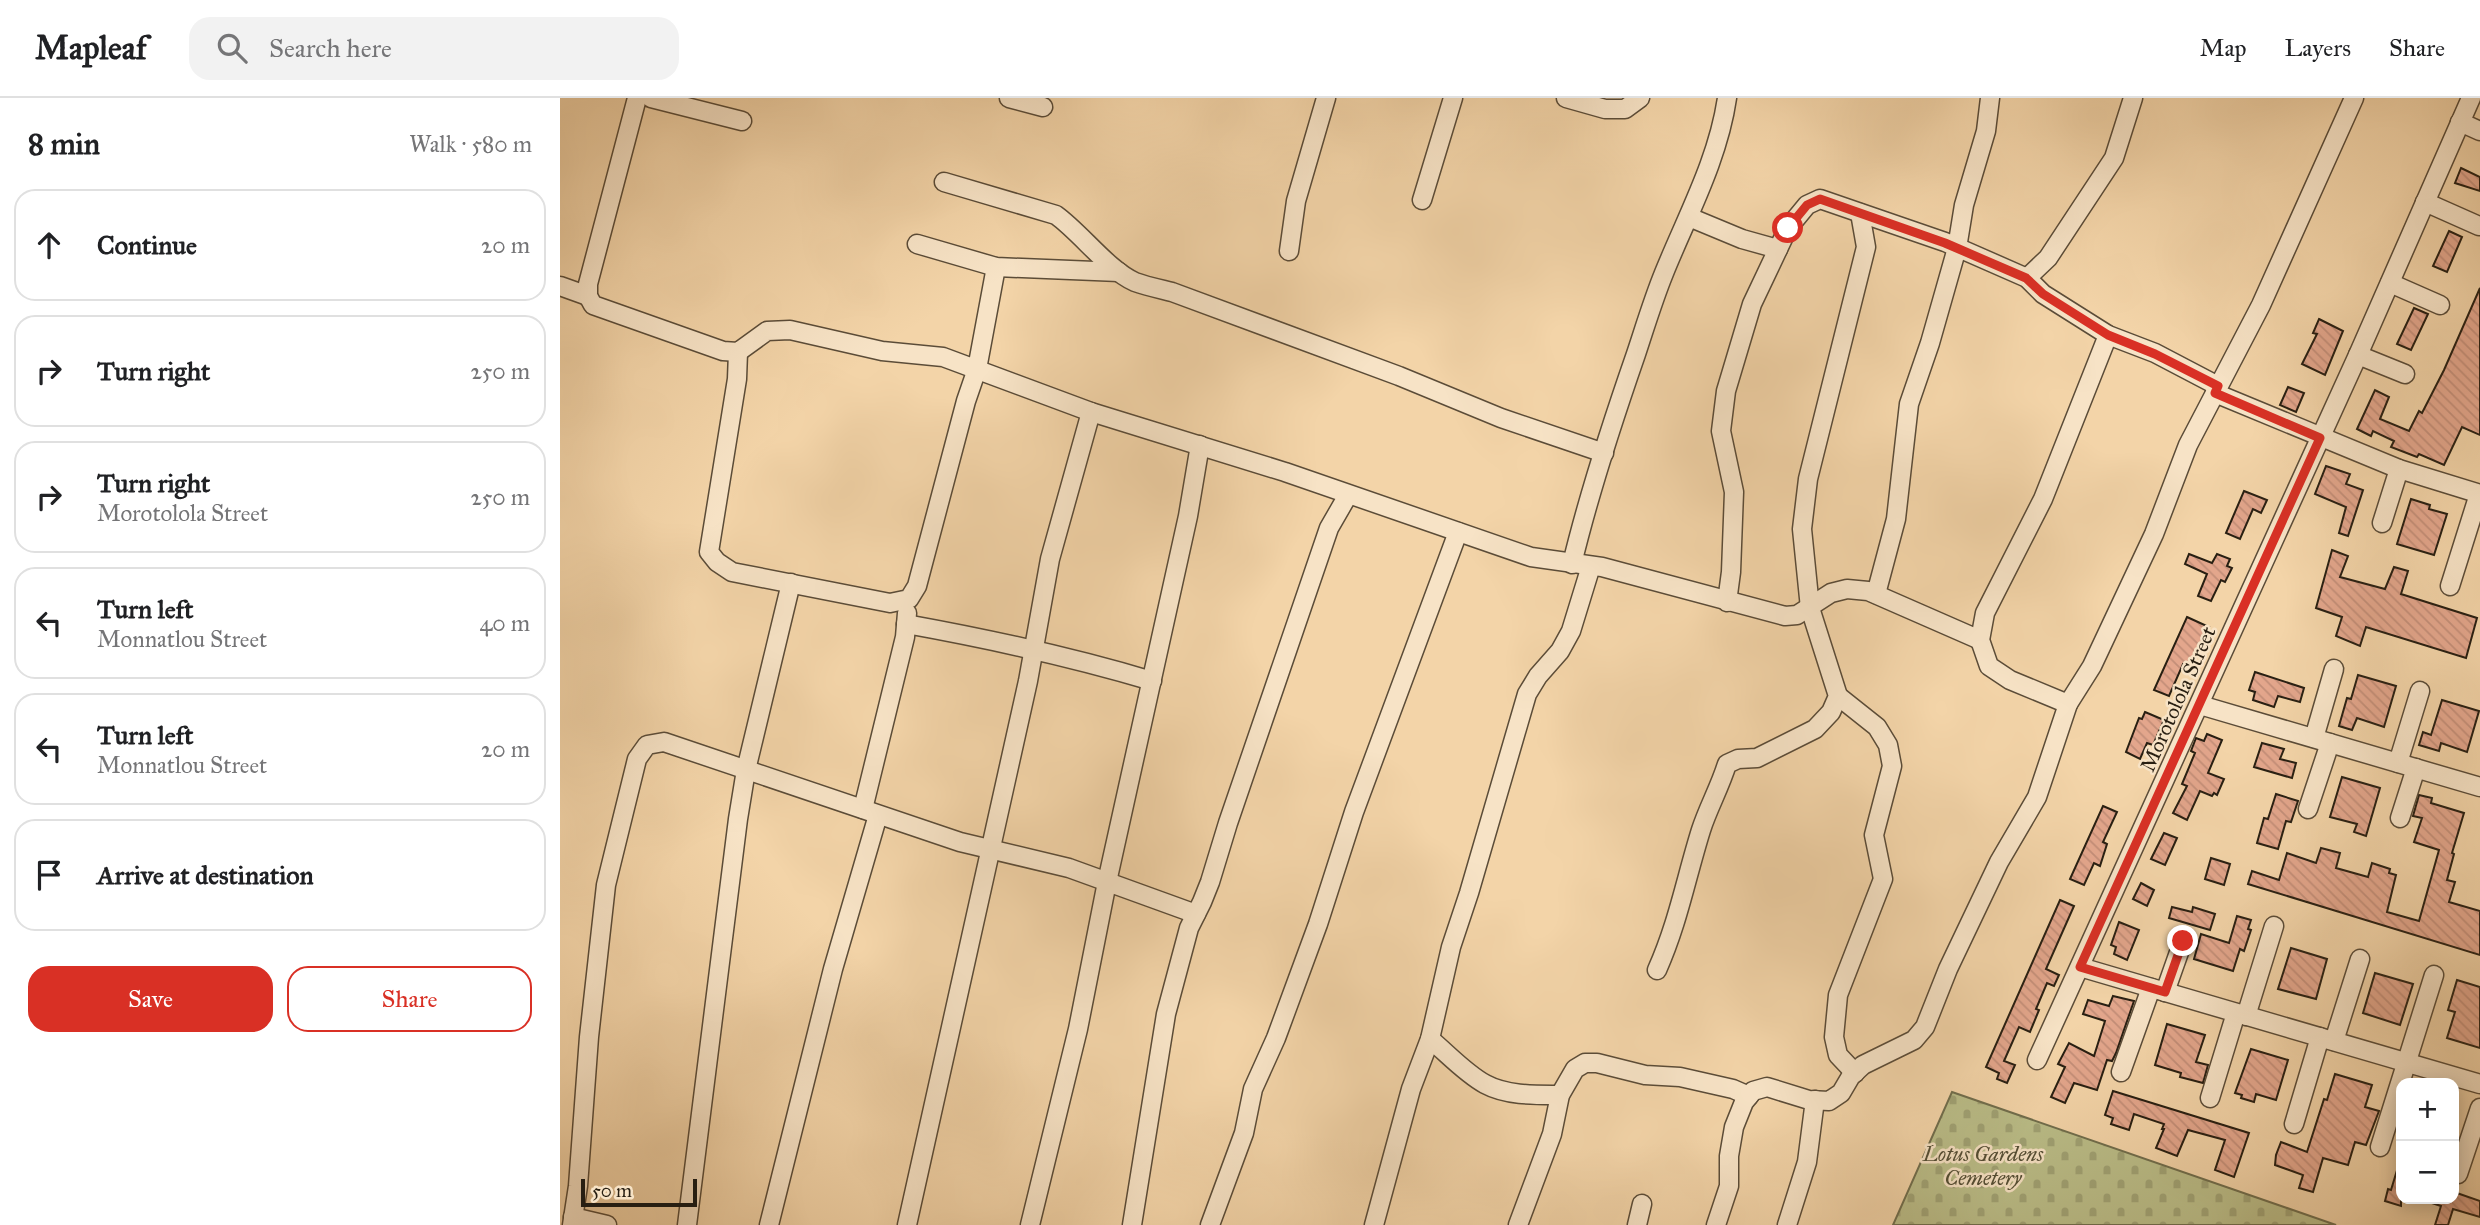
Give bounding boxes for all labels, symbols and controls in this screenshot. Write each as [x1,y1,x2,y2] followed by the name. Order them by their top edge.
[189,17,679,80] search box
[35,28,147,68] text: Mapleaf
[213,29,251,67] icon: search
[269,32,392,64] text: Search here
[2200,33,2247,63] text: Map
[2285,33,2351,63] text: Layers
[2389,33,2445,63] text: Share
[28,126,100,162] text: 8 min
[409,130,532,158] text: Walk · 580 m
[1772,212,1803,243] route start
[30,226,68,264] icon: ahead
[97,229,197,261] text: Continue
[481,231,530,259] text: 20 m
[30,352,68,390] icon: right
[97,355,210,387] text: Turn right
[470,357,530,385] text: 250 m
[97,467,210,499] text: Turn right
[30,478,68,516] icon: right
[470,483,530,511] text: 250 m
[97,499,268,527] text: Morotolola Street
[97,593,193,625] text: Turn left
[30,604,68,642] icon: left
[480,609,530,637] text: 40 m
[2134,622,2222,776] street label: Morotolola Street
[97,625,267,653] text: Monnatlou Street
[97,719,193,751] text: Turn left
[30,730,68,768] icon: left
[481,735,530,763] text: 20 m
[97,751,267,779] text: Monnatlou Street
[30,856,68,894] icon: arrive
[97,859,314,891] text: Arrive at destination
[2167,925,2198,956] route end
[28,966,273,1032] button: Save
[287,966,532,1032] button: Share
[2396,1078,2459,1204] map controls
[2396,1078,2459,1141] button: +
[1922,1141,2044,1191] park label: Lotus Gardens Cemetery
[2396,1141,2459,1204] button: −
[581,1176,696,1208] scale bar
[592,1179,632,1202] text: 50 m

